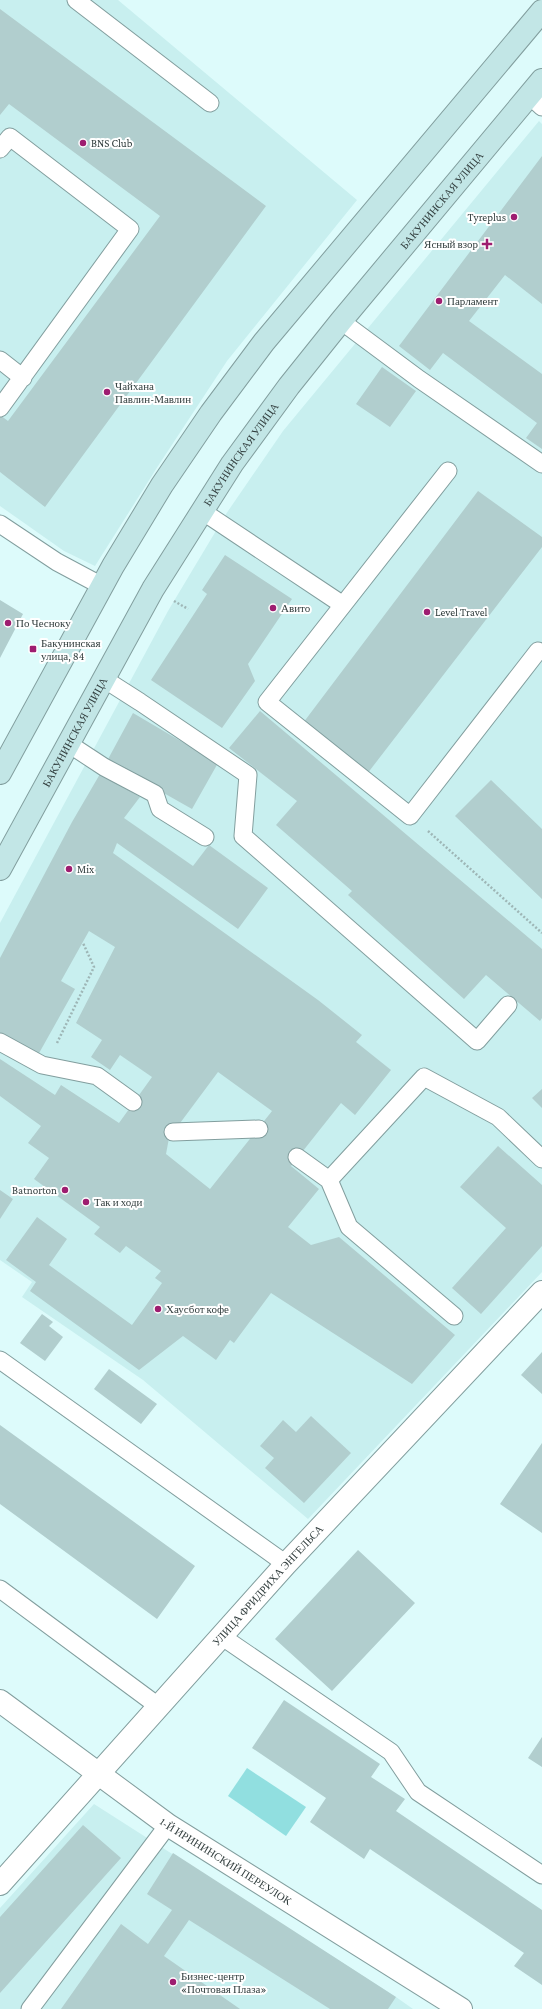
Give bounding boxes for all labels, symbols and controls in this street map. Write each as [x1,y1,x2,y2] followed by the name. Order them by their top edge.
[91,137,133,149] place label: BNS Club
[78,138,88,148] marker: BNS Club
[398,149,486,251] street label: БАКУНИНСКАЯ УЛИЦА
[468,211,506,224] place label: Tyreplus
[509,212,519,222] marker: Tyreplus
[424,238,478,250] place label: Ясный взор
[481,238,493,250] marker: Ясный взор
[447,295,498,307] place label: Парламент
[434,296,444,306] marker: Парламент
[115,380,191,405] place label: Чайхана Павлин-Мавлин
[102,387,112,397] marker: Чайхана Павлин-Мавлин
[201,400,281,508] street label: БАКУНИНСКАЯ УЛИЦА
[281,602,311,614] place label: Авито
[268,603,278,613] marker: Авито
[435,606,488,618] place label: Level Travel
[422,607,432,617] marker: Level Travel
[16,617,71,629] place label: По Чесноку
[3,618,13,628] marker: По Чесноку
[41,637,101,663] place label: Бакунинская улица, 84
[28,644,38,654] marker: Бакунинская улица, 84
[40,675,110,789] street label: БАКУНИНСКАЯ УЛИЦА
[77,863,94,875] place label: Mix
[64,864,74,874] marker: Mix
[12,1184,57,1196] place label: Batnorton
[60,1185,70,1195] marker: Batnorton
[94,1196,143,1208] place label: Так и ходи
[81,1197,91,1207] marker: Так и ходи
[166,1303,229,1315] place label: Хаусбот кофе
[153,1304,163,1314] marker: Хаусбот кофе
[210,1523,325,1648] street label: УЛИЦА ФРИДРИХА ЭНГЕЛЬСА
[158,1815,294,1907] street label: 1-Й ИРИНИНСКИЙ ПЕРЕУЛОК
[181,1970,266,1995] place label: Бизнес-центр «Почтовая Плаза»
[168,1977,178,1987] marker: Бизнес-центр «Почтовая Плаза»

